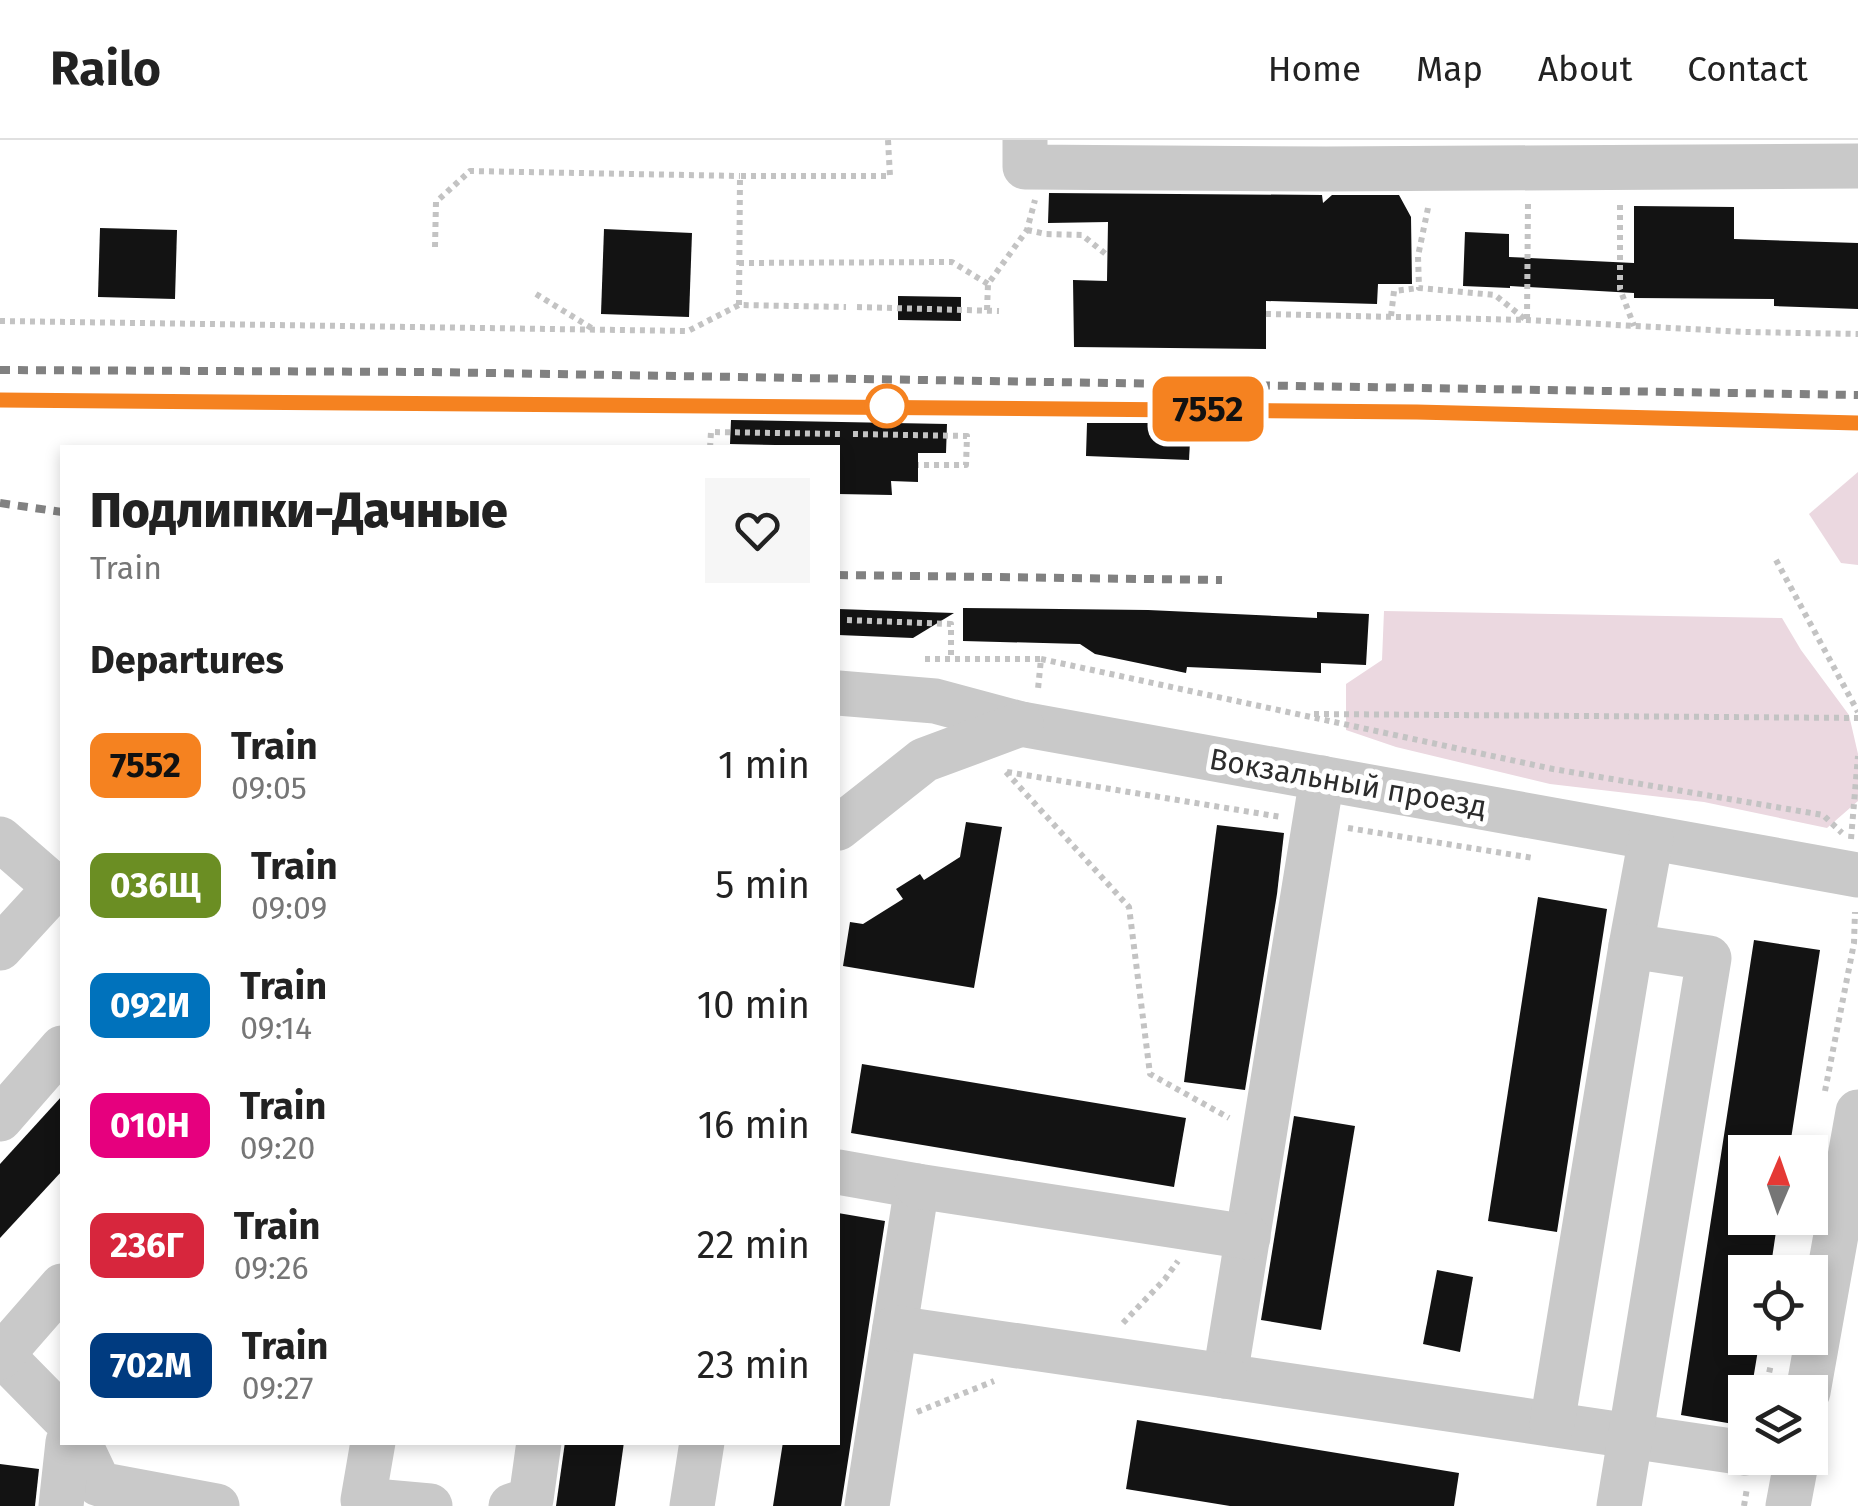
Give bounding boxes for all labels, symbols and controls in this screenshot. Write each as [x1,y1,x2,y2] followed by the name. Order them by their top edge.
[50,40,161,98] text: Railo
[1268,48,1361,90] text: Home
[1416,48,1483,90] text: Map
[1538,48,1632,90] text: About
[1687,48,1808,90] text: Contact
[1138,376,1278,442] line badge: 7552
[866,385,908,427] unlabelled marker
[1173,388,1243,430] text: 7552
[705,478,810,583] button: heart
[90,482,508,540] text: Подлипки-Дачные
[90,549,162,587] text: Train
[90,637,284,683] text: Departures
[231,723,318,769] text: Train
[1207,741,1489,825] street label: Вокзальный проезд
[718,742,810,788] text: 1 min
[110,744,181,786] text: 7552
[231,769,307,807] text: 09:05
[251,843,338,889] text: Train
[715,862,810,908] text: 5 min
[110,864,201,906] text: 036Щ
[251,889,327,927] text: 09:09
[240,963,327,1009] text: Train
[697,982,810,1028] text: 10 min
[110,984,190,1026] text: 092И
[240,1009,312,1047] text: 09:14
[240,1083,327,1129] text: Train
[698,1102,810,1148] text: 16 min
[110,1104,190,1146] text: 010Н
[240,1129,315,1167] text: 09:20
[1728,1135,1828,1235] north arrow
[1728,1135,1828,1475] map controls
[234,1203,320,1249] text: Train
[697,1222,810,1268] text: 22 min
[110,1224,184,1266] text: 236Г
[234,1249,309,1287] text: 09:26
[1728,1255,1828,1355] button: locate
[242,1323,328,1369] text: Train
[697,1342,810,1388] text: 23 min
[110,1344,192,1386] text: 702М
[242,1369,313,1407] text: 09:27
[1728,1375,1828,1475] button: layers

